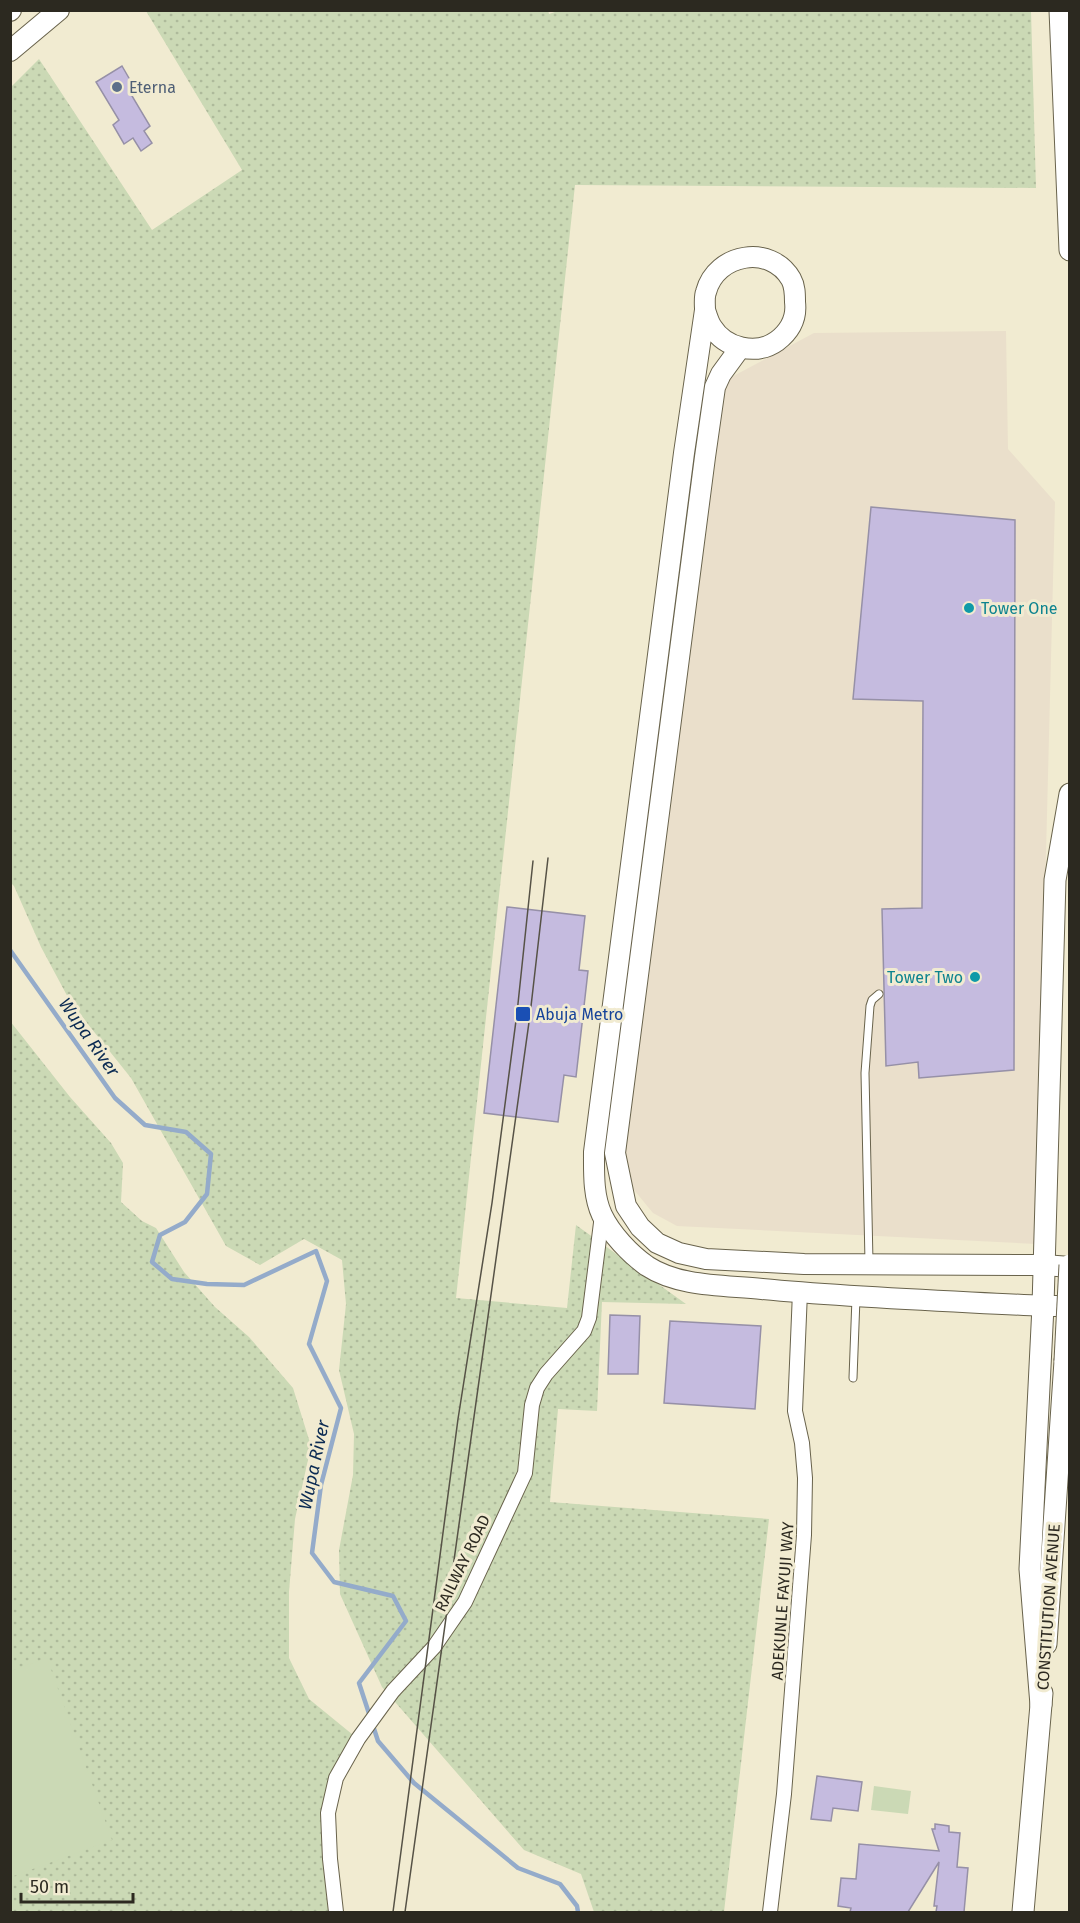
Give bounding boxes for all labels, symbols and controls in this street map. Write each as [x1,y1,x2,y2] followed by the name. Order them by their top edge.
[129,78,176,97] place label: Eterna
[110,80,124,94] marker: Eterna
[981,599,1058,618] place label: Tower One
[962,601,976,615] marker: Tower One
[887,968,963,987] place label: Tower Two
[968,970,982,984] marker: Tower Two
[54,993,125,1081] water label: Wupa River
[514,1005,532,1023] marker: Abuja Metro
[536,1005,623,1024] place label: Abuja Metro
[294,1417,334,1512] water label: Wupa River
[431,1512,494,1615] street label: RAILWAY ROAD
[767,1521,798,1681] street label: ADEKUNLE FAYUJI WAY
[1033,1523,1064,1691] street label: CONSTITUTION AVENUE
[21,1866,134,1904] scale bar
[30,1876,69,1898] text: 50 m

